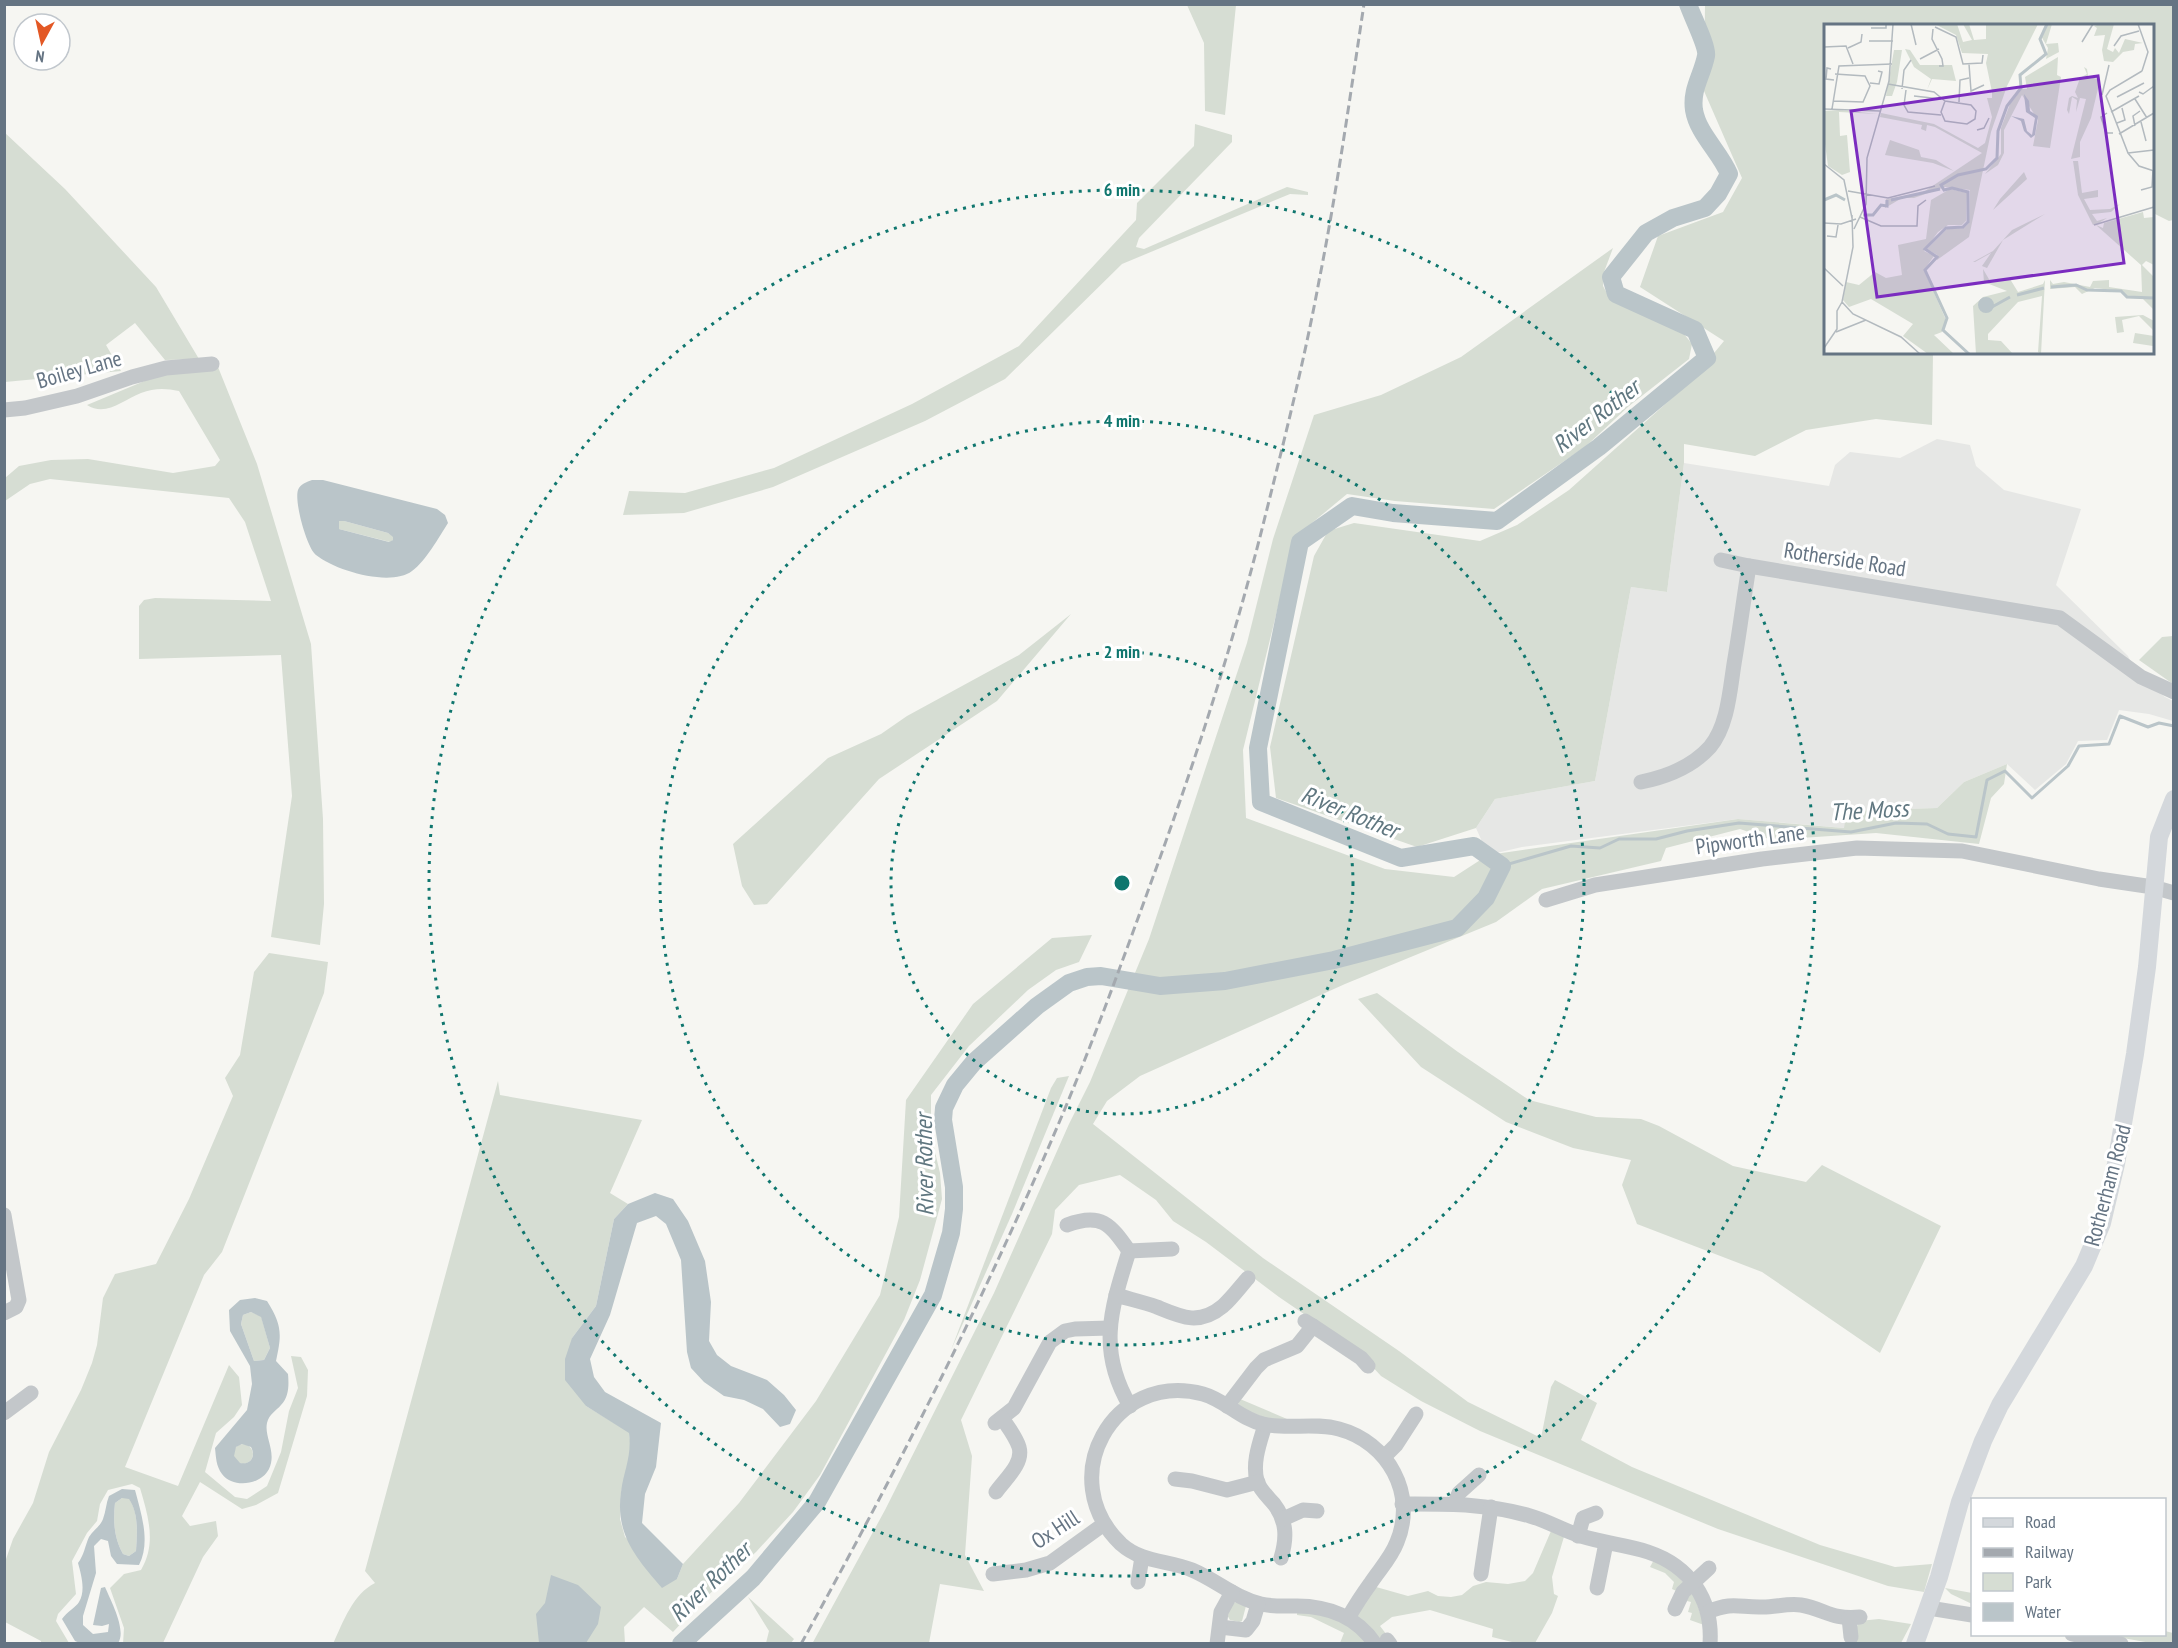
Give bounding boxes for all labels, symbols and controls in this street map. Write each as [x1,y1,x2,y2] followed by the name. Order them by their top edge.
[12,12,72,72] north arrow
[1824,24,2154,354] inset map
[34,46,46,67] text: N
[1104,178,1140,201] text: 6 min
[33,344,125,394] street label: Boiley Lane
[1546,370,1649,460] water label: River Rother
[1104,409,1140,432] text: 4 min
[1782,536,1908,582] street label: Rotherside Road
[1104,640,1140,663] text: 2 min
[1297,778,1406,847] water label: River Rother
[1829,792,1912,828] water label: The Moss
[1694,818,1806,860] street label: Pipworth Lane
[1112,873,1132,893] centre of rings
[908,1110,940,1216] water label: River Rother
[2077,1121,2137,1249] street label: Rotherham Road
[1971,1498,2166,1636] legend
[1026,1503,1085,1555] street label: Ox Hill
[2025,1510,2056,1533] text: Road
[662,1533,760,1629] water label: River Rother
[2025,1540,2074,1563] text: Railway
[2025,1570,2052,1593] text: Park
[2025,1600,2061,1623] text: Water

